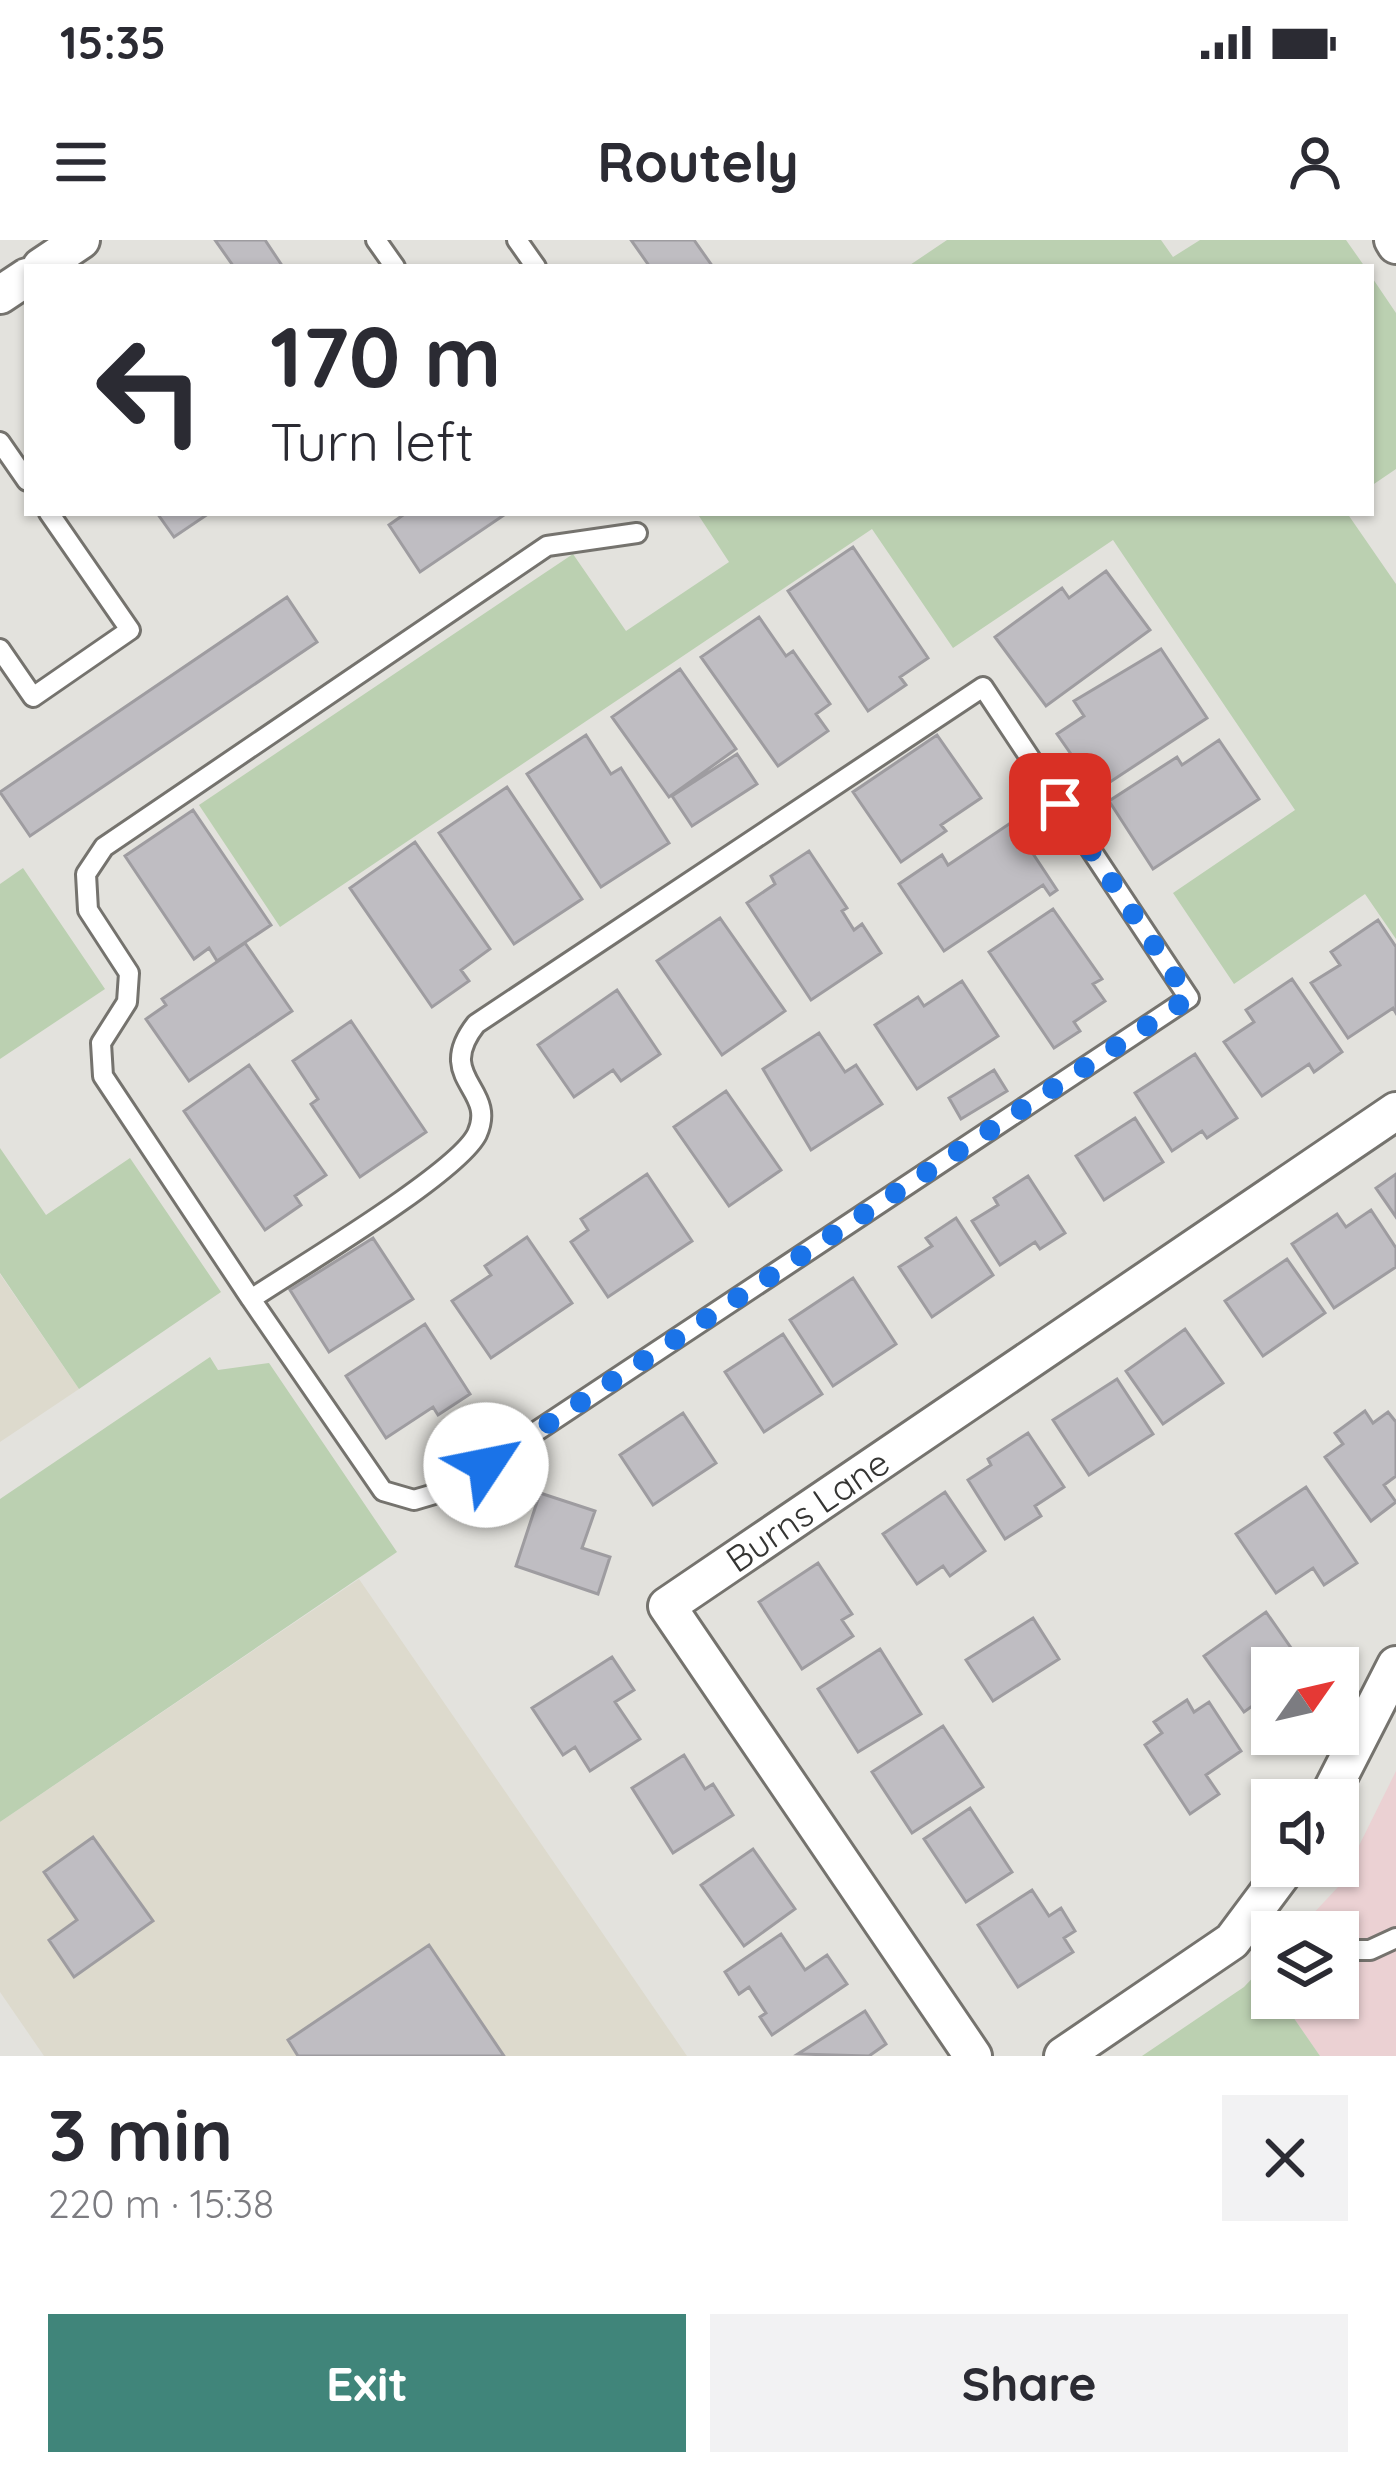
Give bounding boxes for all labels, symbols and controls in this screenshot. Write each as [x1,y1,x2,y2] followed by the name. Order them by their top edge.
[60,14,166,70] text: 15:35
[597,128,799,196] text: Routely
[48,129,114,195] icon: menu
[1282,129,1348,195] icon: person
[270,303,501,408] text: 170 m
[72,312,228,468] icon: left
[270,407,474,475] text: Turn left
[1009,753,1111,855] pin
[1027,771,1093,837] icon: arrive
[423,1402,549,1528] position arrow
[717,1439,897,1581] street label: Burns Lane
[1251,1647,1359,1755] north arrow
[1251,1647,1359,2019] map controls
[1251,1779,1359,1887] button: sound
[1251,1911,1359,2019] button: layers
[48,2089,233,2179] text: 3 min
[1222,2095,1348,2221] button: close
[48,2179,274,2228] text: 220 m · 15:38
[48,2314,686,2452] button: Exit
[710,2314,1348,2452] button: Share

